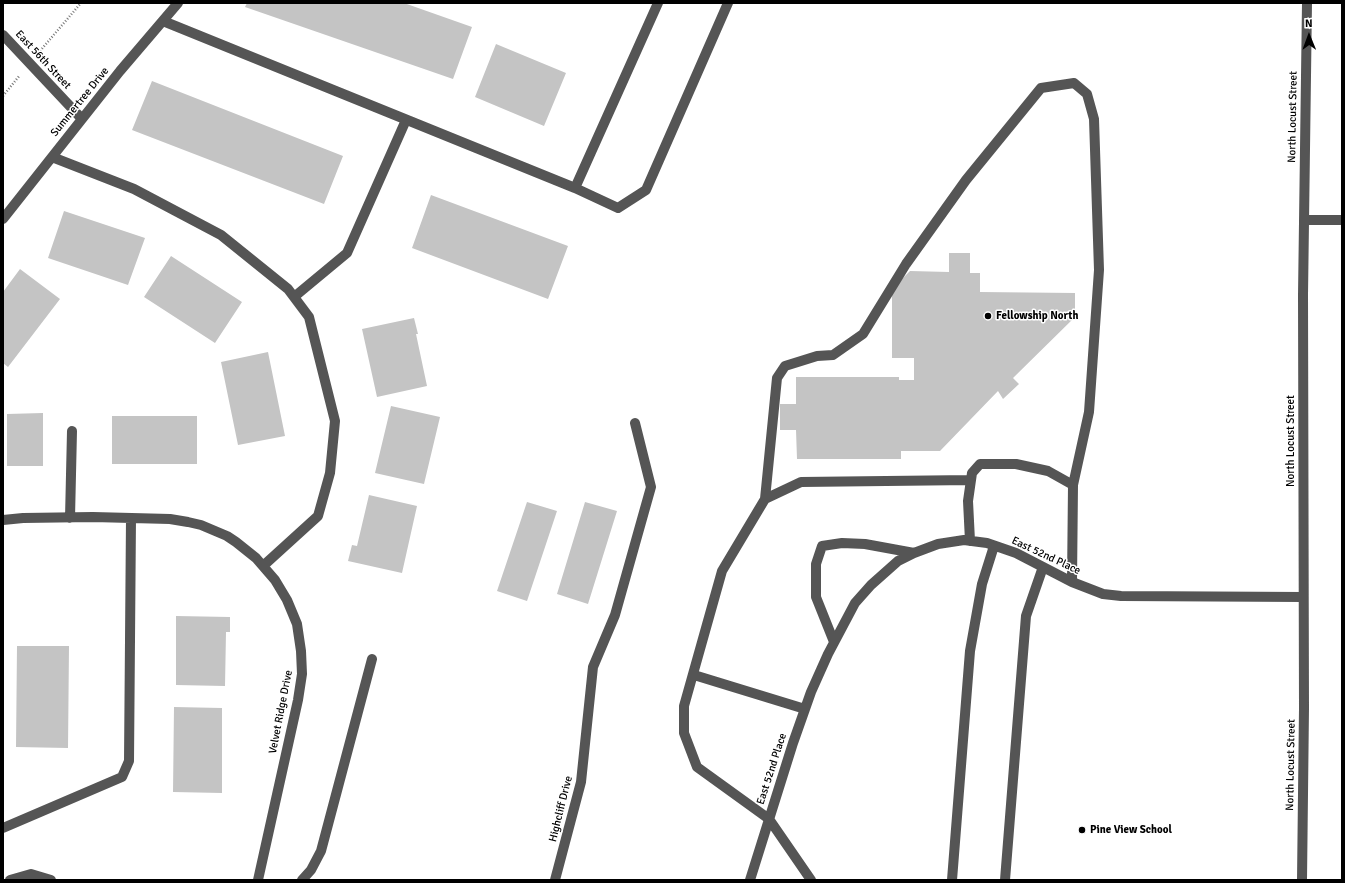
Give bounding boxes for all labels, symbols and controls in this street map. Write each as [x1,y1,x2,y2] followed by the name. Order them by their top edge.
[1289,16,1329,56] north arrow
[1305,17,1313,30] text: N
[12,28,74,92] street label: East 56th Street
[48,65,112,139] street label: Summertree Drive
[1286,71,1300,163] street label: North Locust Street
[996,309,1078,323] place label: Fellowship North
[983,311,993,321] marker: Fellowship North
[1284,395,1298,487] street label: North Locust Street
[1009,534,1083,578] street label: East 52nd Place
[266,669,296,755] street label: Velvet Ridge Drive
[1284,719,1298,811] street label: North Locust Street
[754,731,790,807] street label: East 52nd Place
[546,775,576,843] street label: Highcliff Drive
[1090,823,1172,837] place label: Pine View School
[1077,825,1087,835] marker: Pine View School

